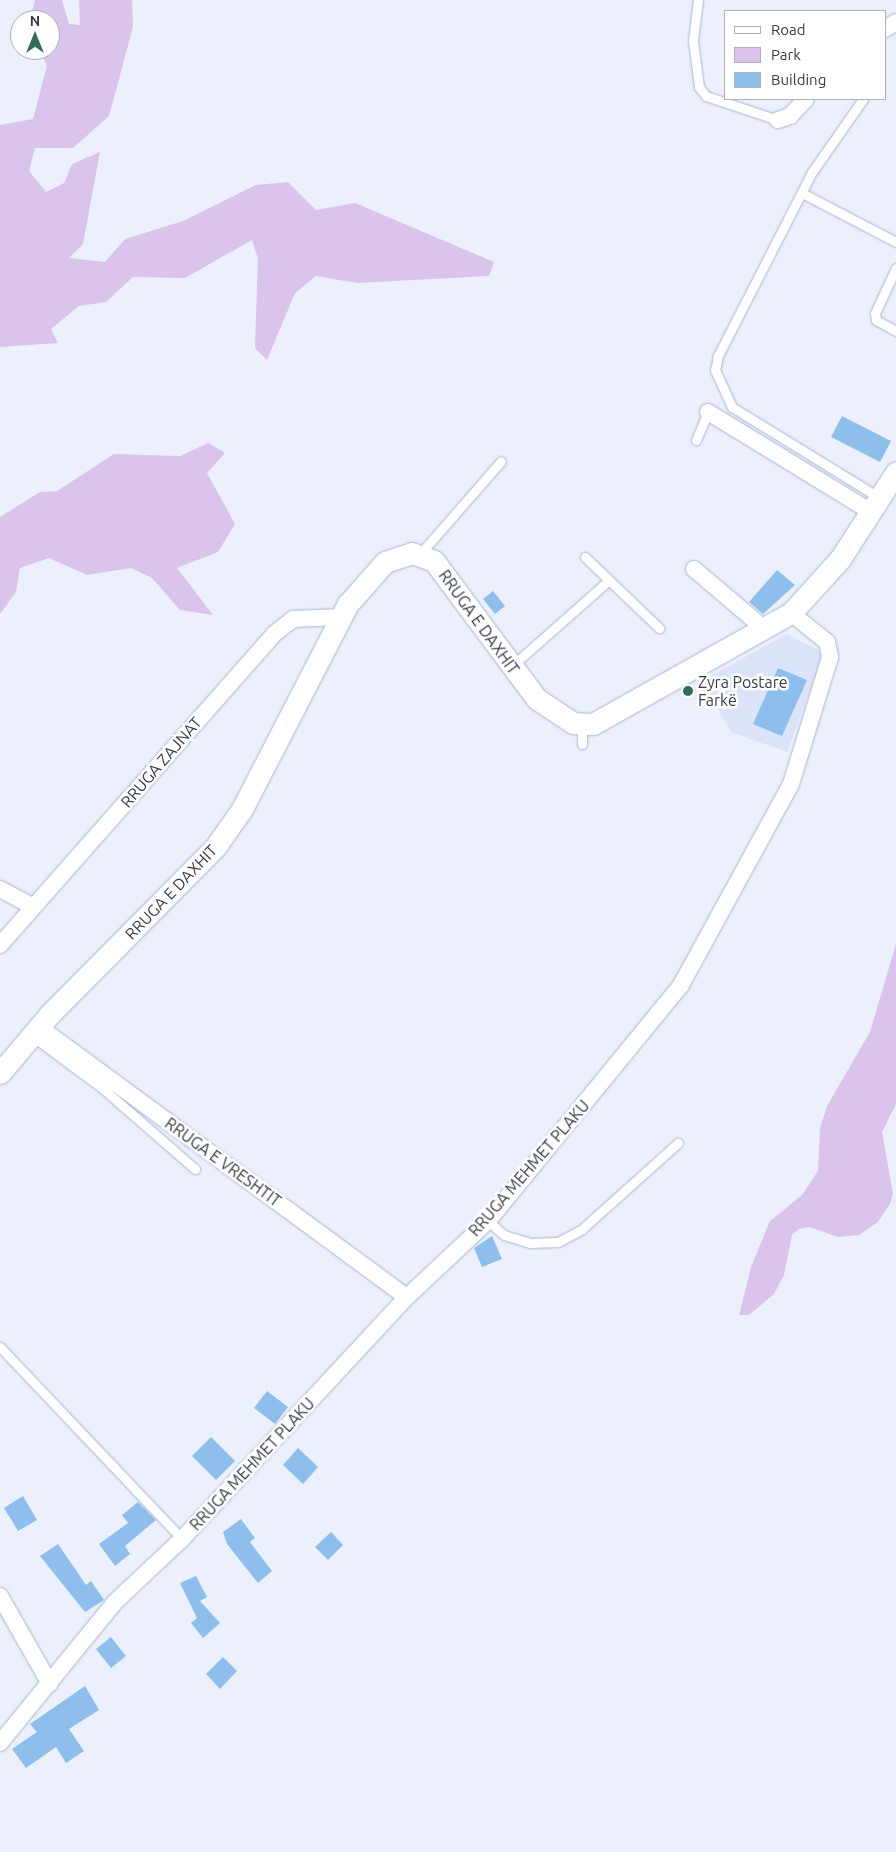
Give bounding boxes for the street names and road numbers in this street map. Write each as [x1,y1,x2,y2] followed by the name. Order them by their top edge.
[435,566,523,678] street label: RRUGA E DAXHIT
[117,713,205,811] street label: RRUGA ZAJNAT
[121,841,221,943] street label: RRUGA E DAXHIT
[465,1096,593,1240] street label: RRUGA MEHMET PLAKU
[161,1113,285,1211] street label: RRUGA E VRESHTIT
[186,1394,318,1534] street label: RRUGA MEHMET PLAKU

